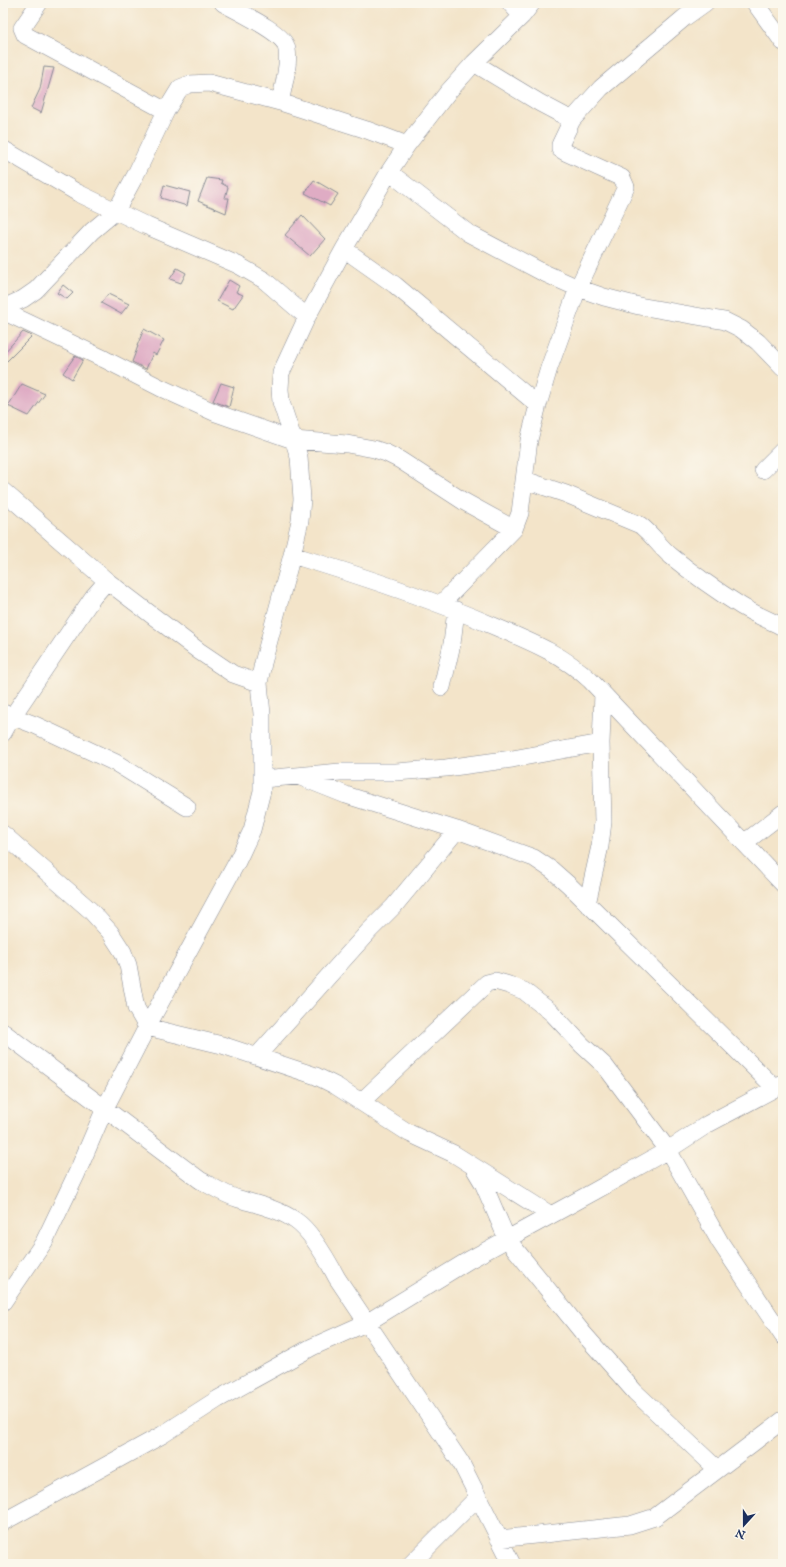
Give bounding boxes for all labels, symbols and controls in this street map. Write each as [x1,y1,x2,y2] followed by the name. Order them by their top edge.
[724,1505,764,1545] north arrow
[733,1525,749,1542] text: N

